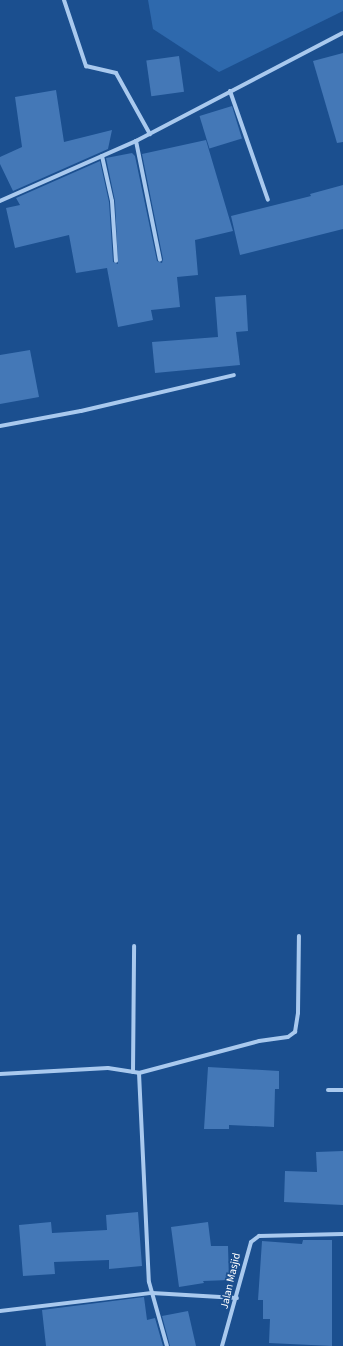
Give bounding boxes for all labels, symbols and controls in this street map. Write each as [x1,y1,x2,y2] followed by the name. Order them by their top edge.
[218,1252,244,1310] street label: Jalan Masjid

